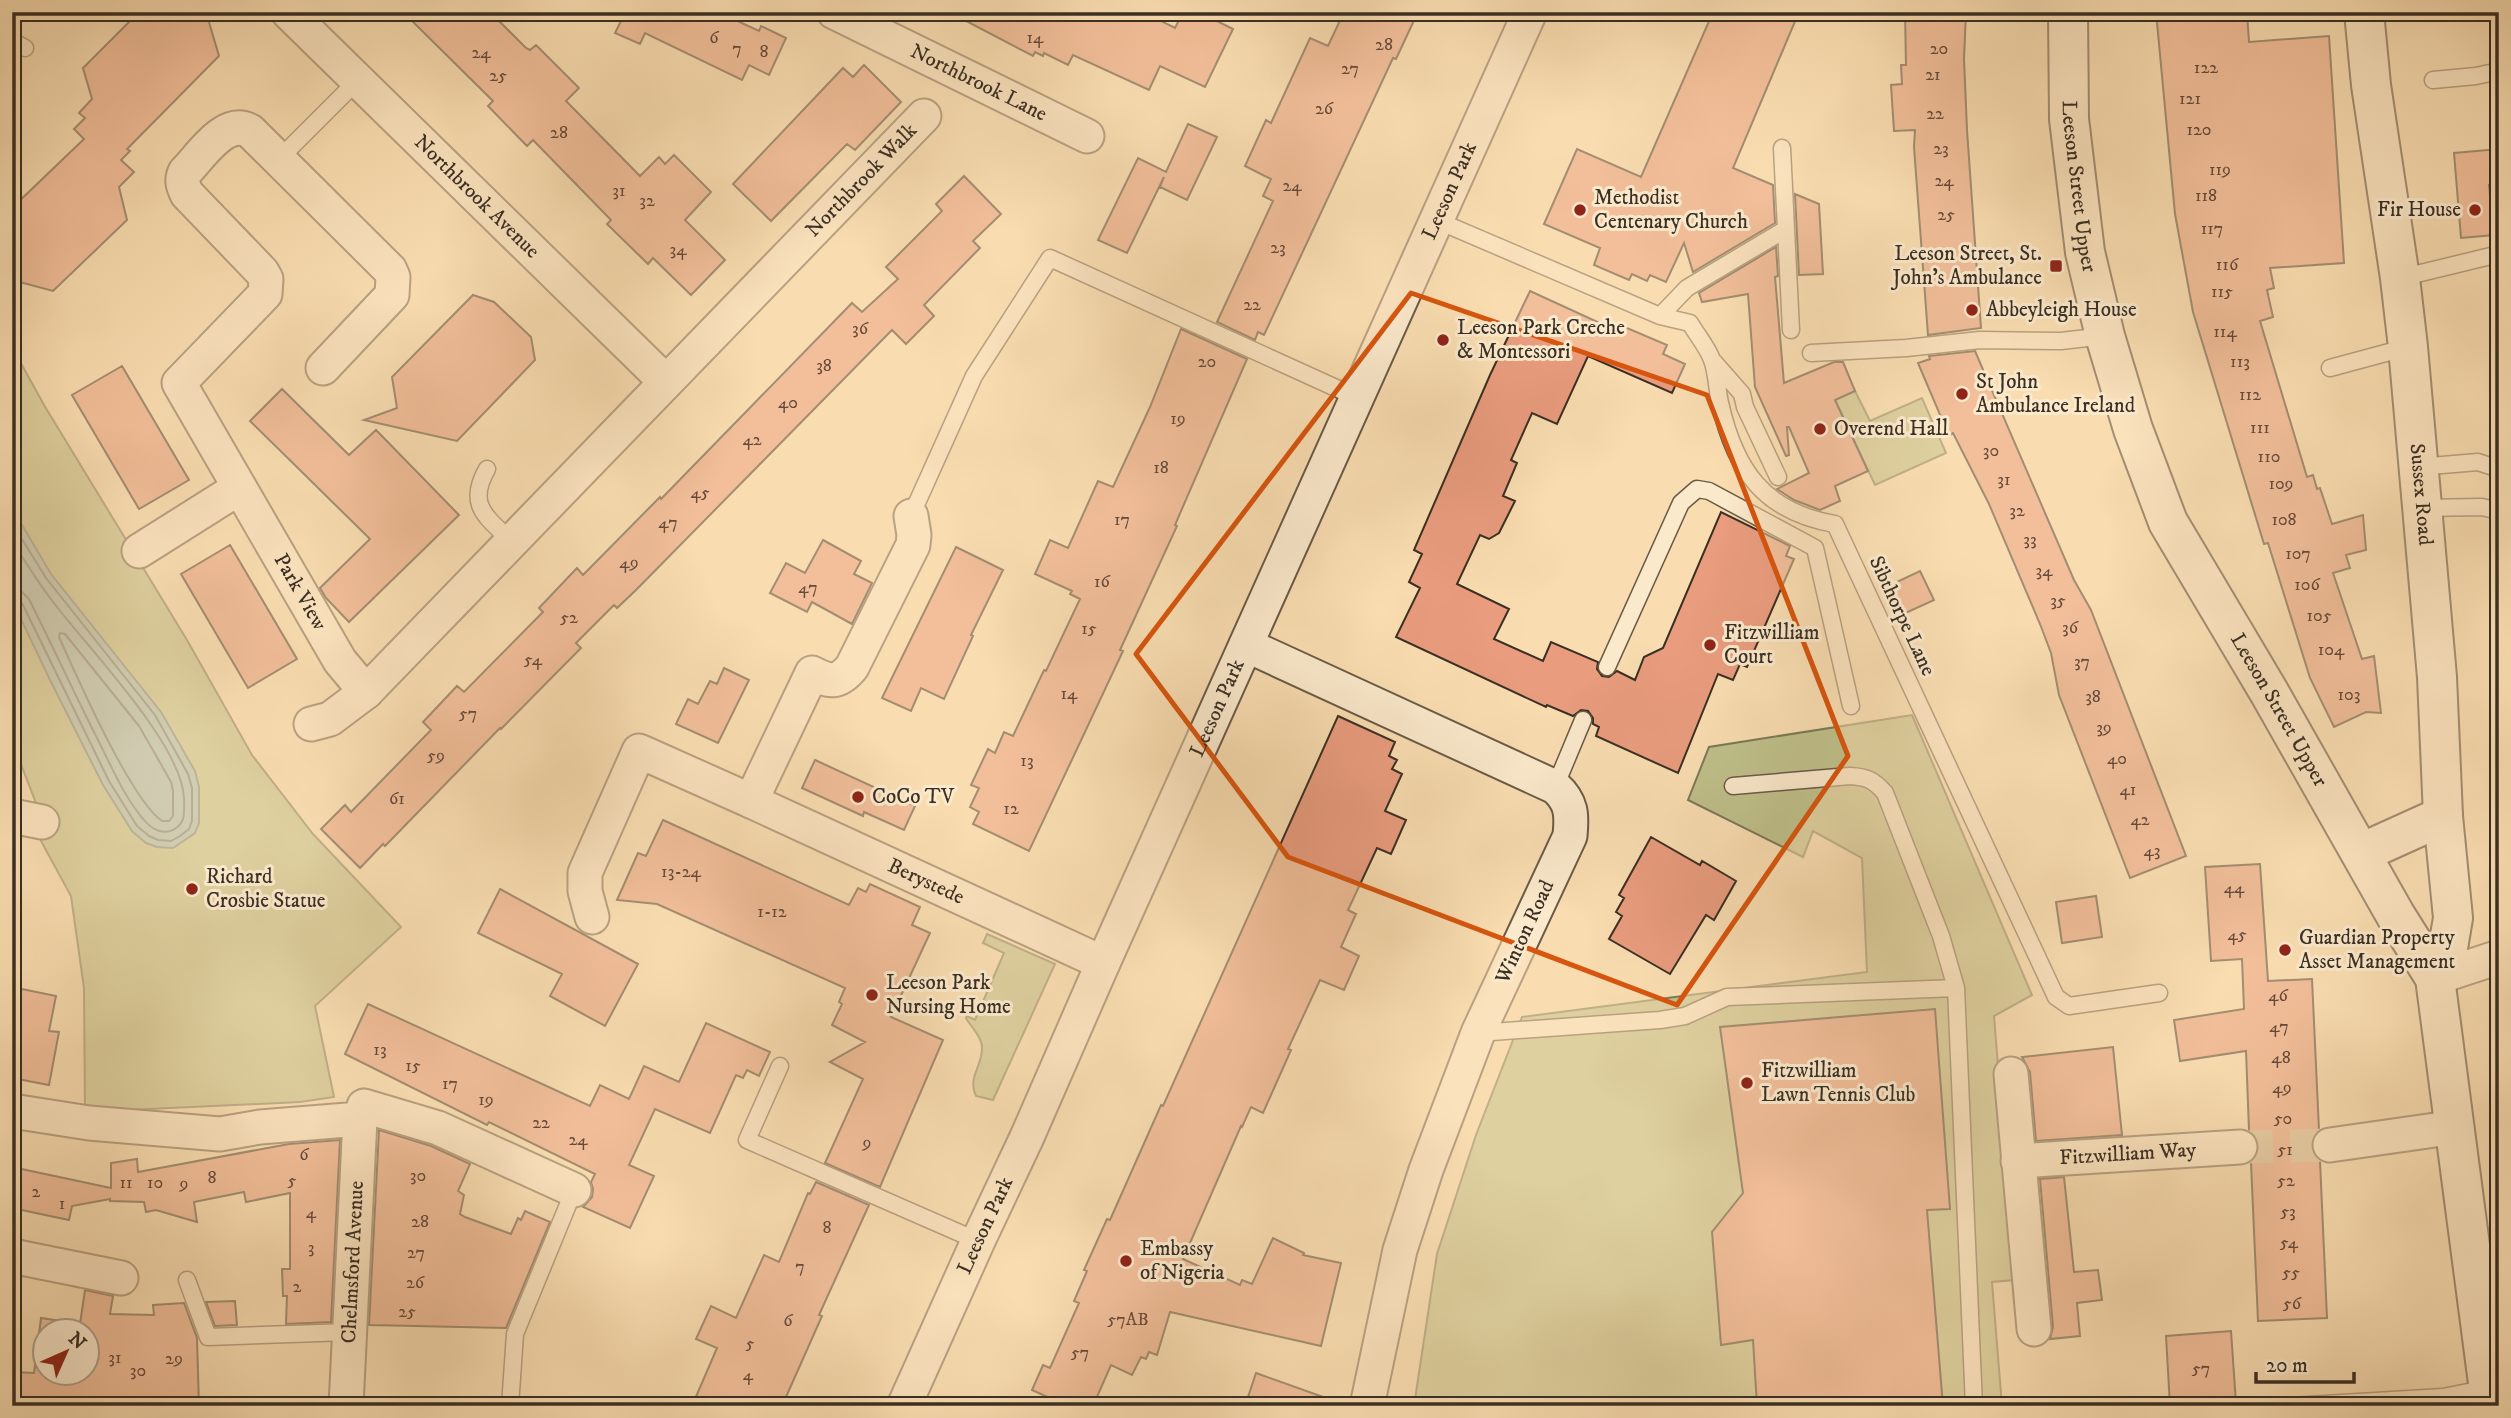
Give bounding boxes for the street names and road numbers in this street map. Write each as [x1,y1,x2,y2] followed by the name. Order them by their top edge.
[906,38,1051,127] street label: Northbrook Lane
[2056,100,2102,275] street label: Leeson Street Upper
[800,117,923,243] street label: Northbrook Walk
[408,129,545,264] street label: Northbrook Avenue
[1416,137,1483,244] street label: Leeson Park
[2404,442,2438,547] street label: Sussex Road
[268,549,333,636] street label: Park View
[1863,552,1941,680] street label: Sibthorpe Lane
[2224,629,2333,792] street label: Leeson Street Upper
[1184,655,1251,761] street label: Leeson Park
[884,853,969,911] street label: Berystede
[1489,876,1561,989] street label: Winton Road
[2059,1137,2198,1171] street label: Fitzwilliam Way
[952,1172,1020,1278] street label: Leeson Park
[336,1180,370,1344] street label: Chelmsford Avenue

